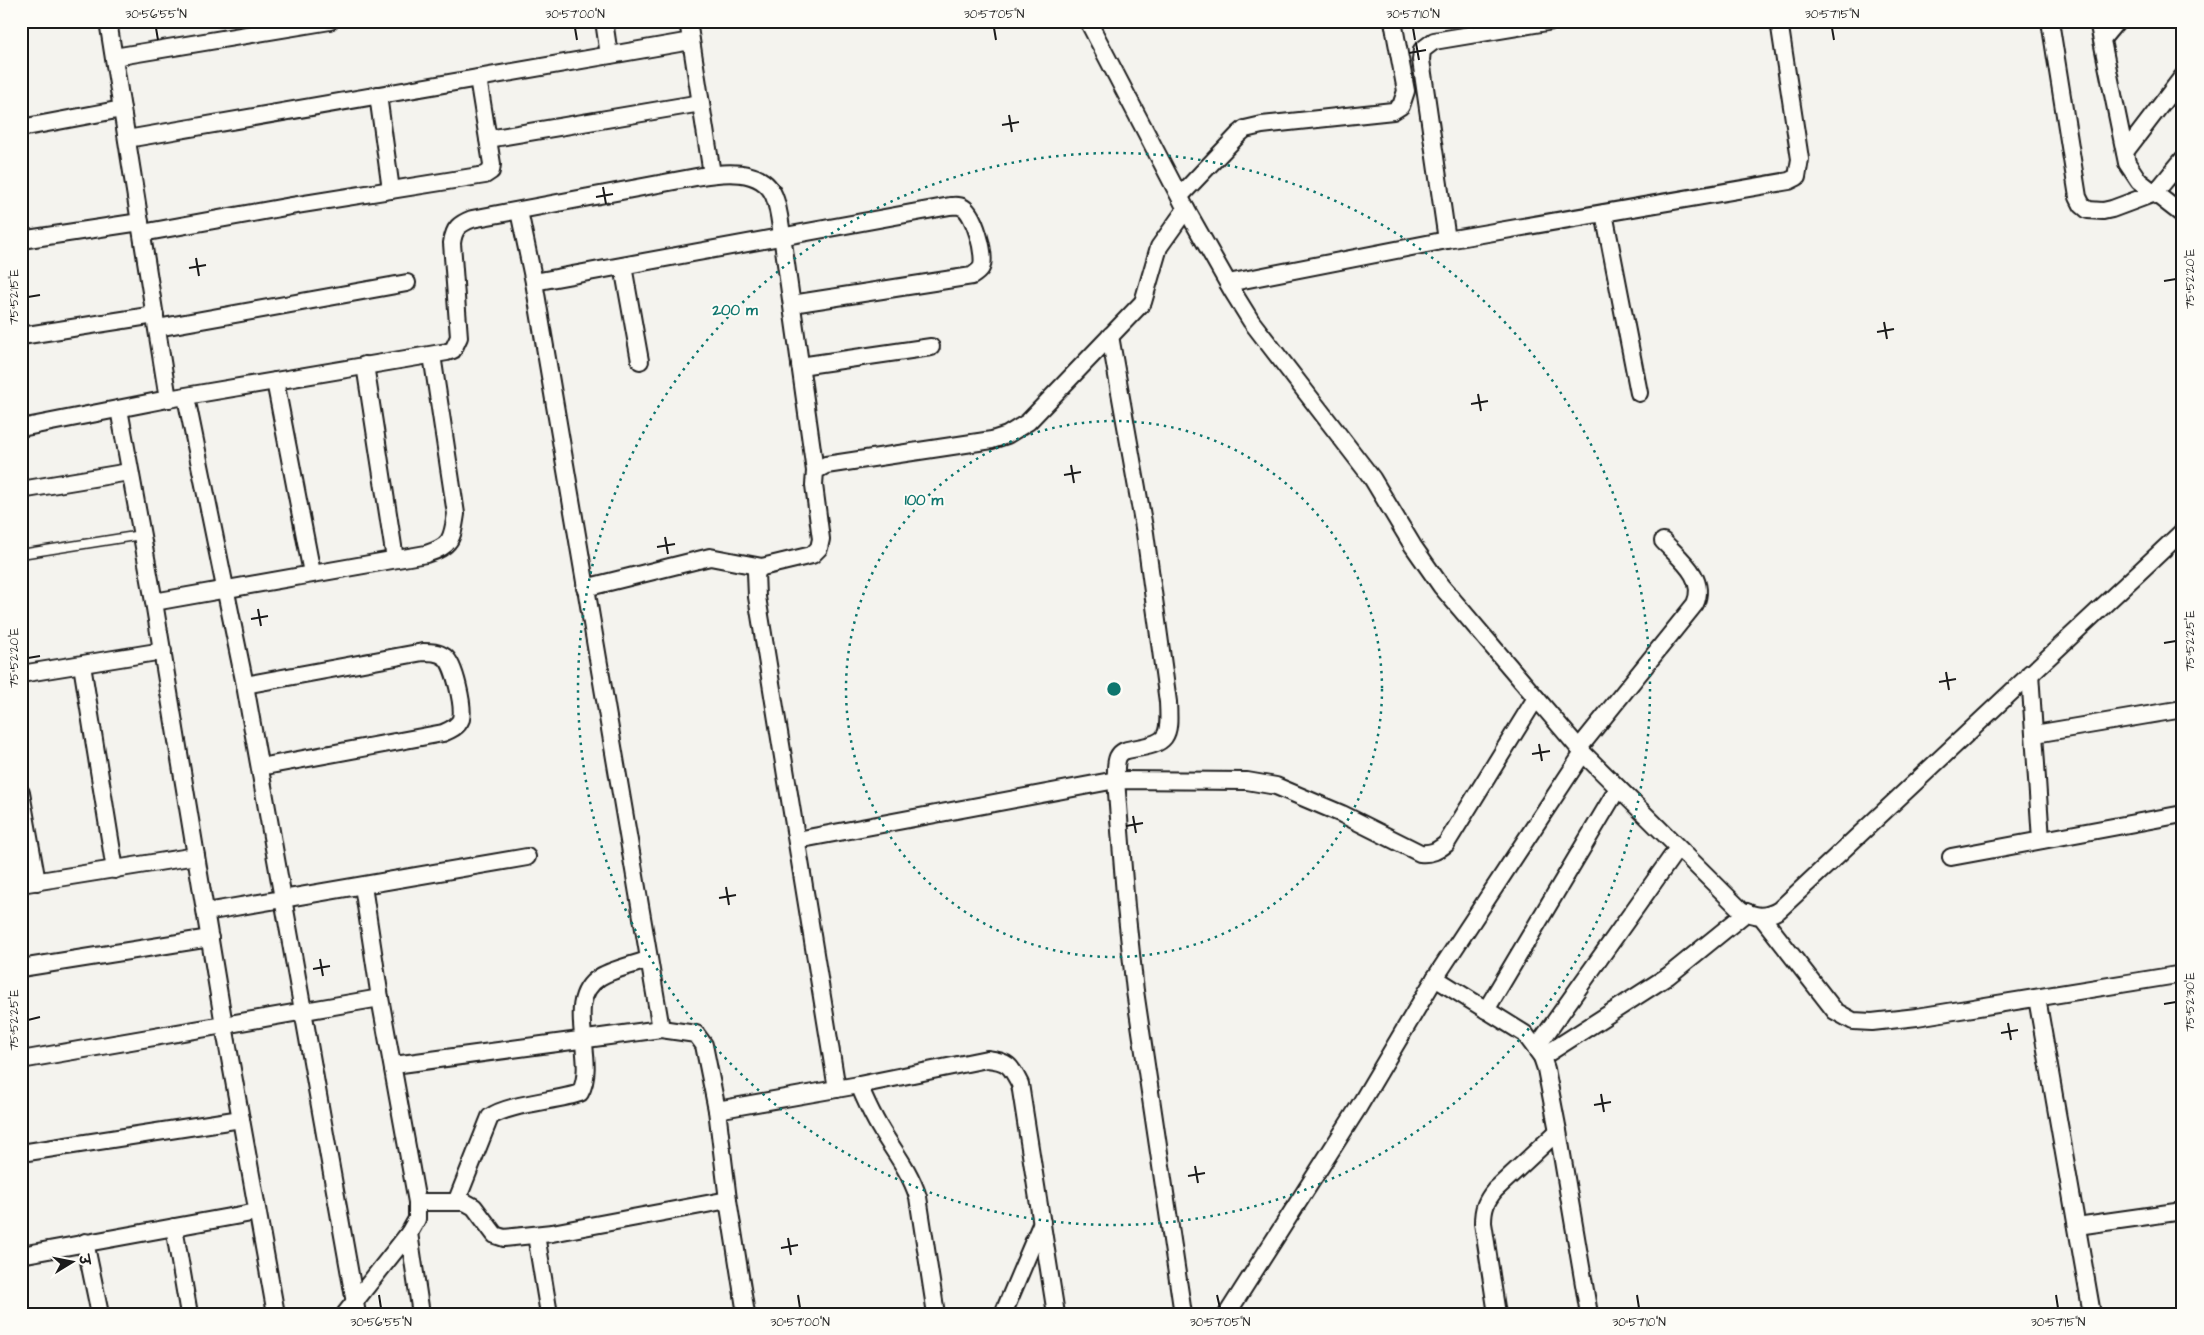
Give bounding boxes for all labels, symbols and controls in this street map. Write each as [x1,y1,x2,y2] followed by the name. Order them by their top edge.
[125,6,187,23] text: 30°56'55"N
[545,6,605,23] text: 30°57'00"N
[964,6,1025,23] text: 30°57'05"N
[1386,6,1440,23] text: 30°57'10"N
[1805,6,1860,23] text: 30°57'15"N
[2182,249,2199,309] text: 75°52'20"E
[6,269,23,325] text: 75°52'15"E
[711,300,758,321] text: 200 m
[905,490,944,511] text: 100 m
[2182,610,2199,672] text: 75°52'25"E
[6,628,23,688] text: 75°52'20"E
[1105,680,1123,698] centre of rings
[2182,972,2199,1032] text: 75°52'30"E
[6,989,23,1051] text: 75°52'25"E
[48,1238,98,1288] north arrow
[73,1252,95,1268] text: उ
[350,1314,412,1331] text: 30°56'55"N
[770,1314,830,1331] text: 30°57'00"N
[1190,1314,1251,1331] text: 30°57'05"N
[1612,1314,1666,1331] text: 30°57'10"N
[2031,1314,2086,1331] text: 30°57'15"N

